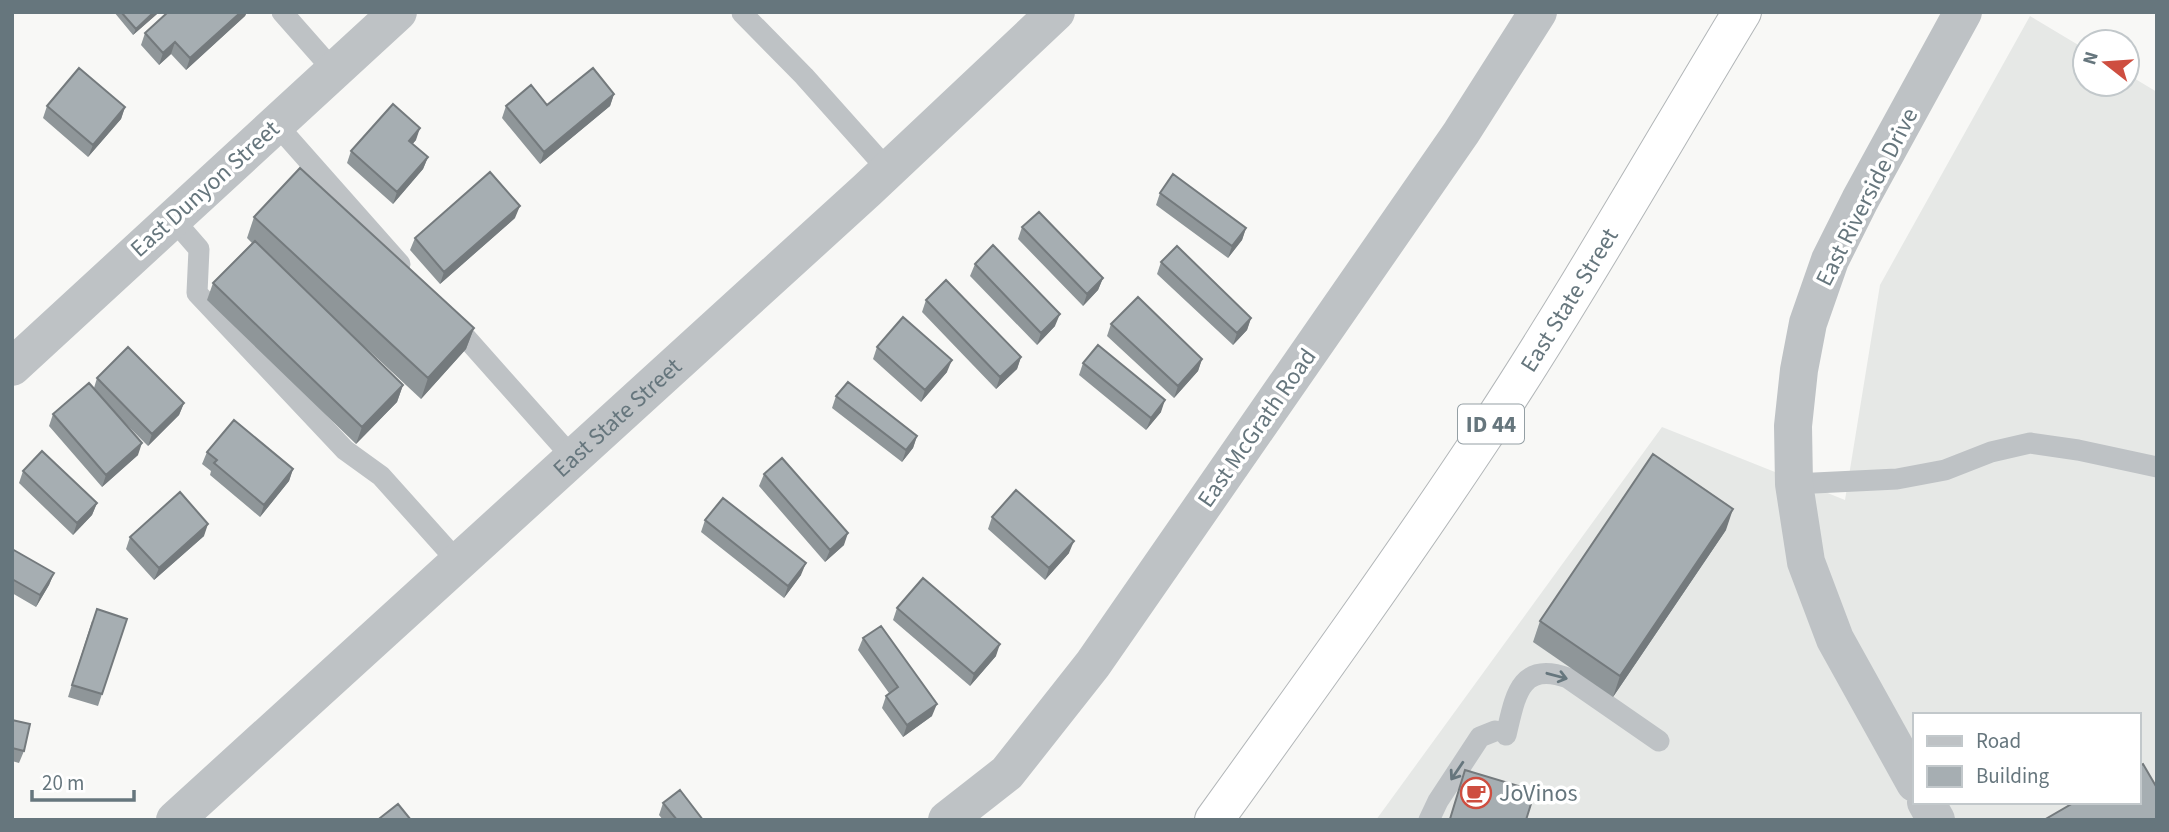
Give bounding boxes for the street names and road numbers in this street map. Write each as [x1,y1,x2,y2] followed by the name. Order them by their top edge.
[1807,102,1927,292] street label: East Riverside Drive
[123,112,287,266] street label: East Dunyon Street
[1511,221,1627,379] street label: East State Street
[1189,341,1325,515] street label: East McGrath Road
[545,349,689,485] street label: East State Street
[1458,404,1524,444] road number: ID 44

